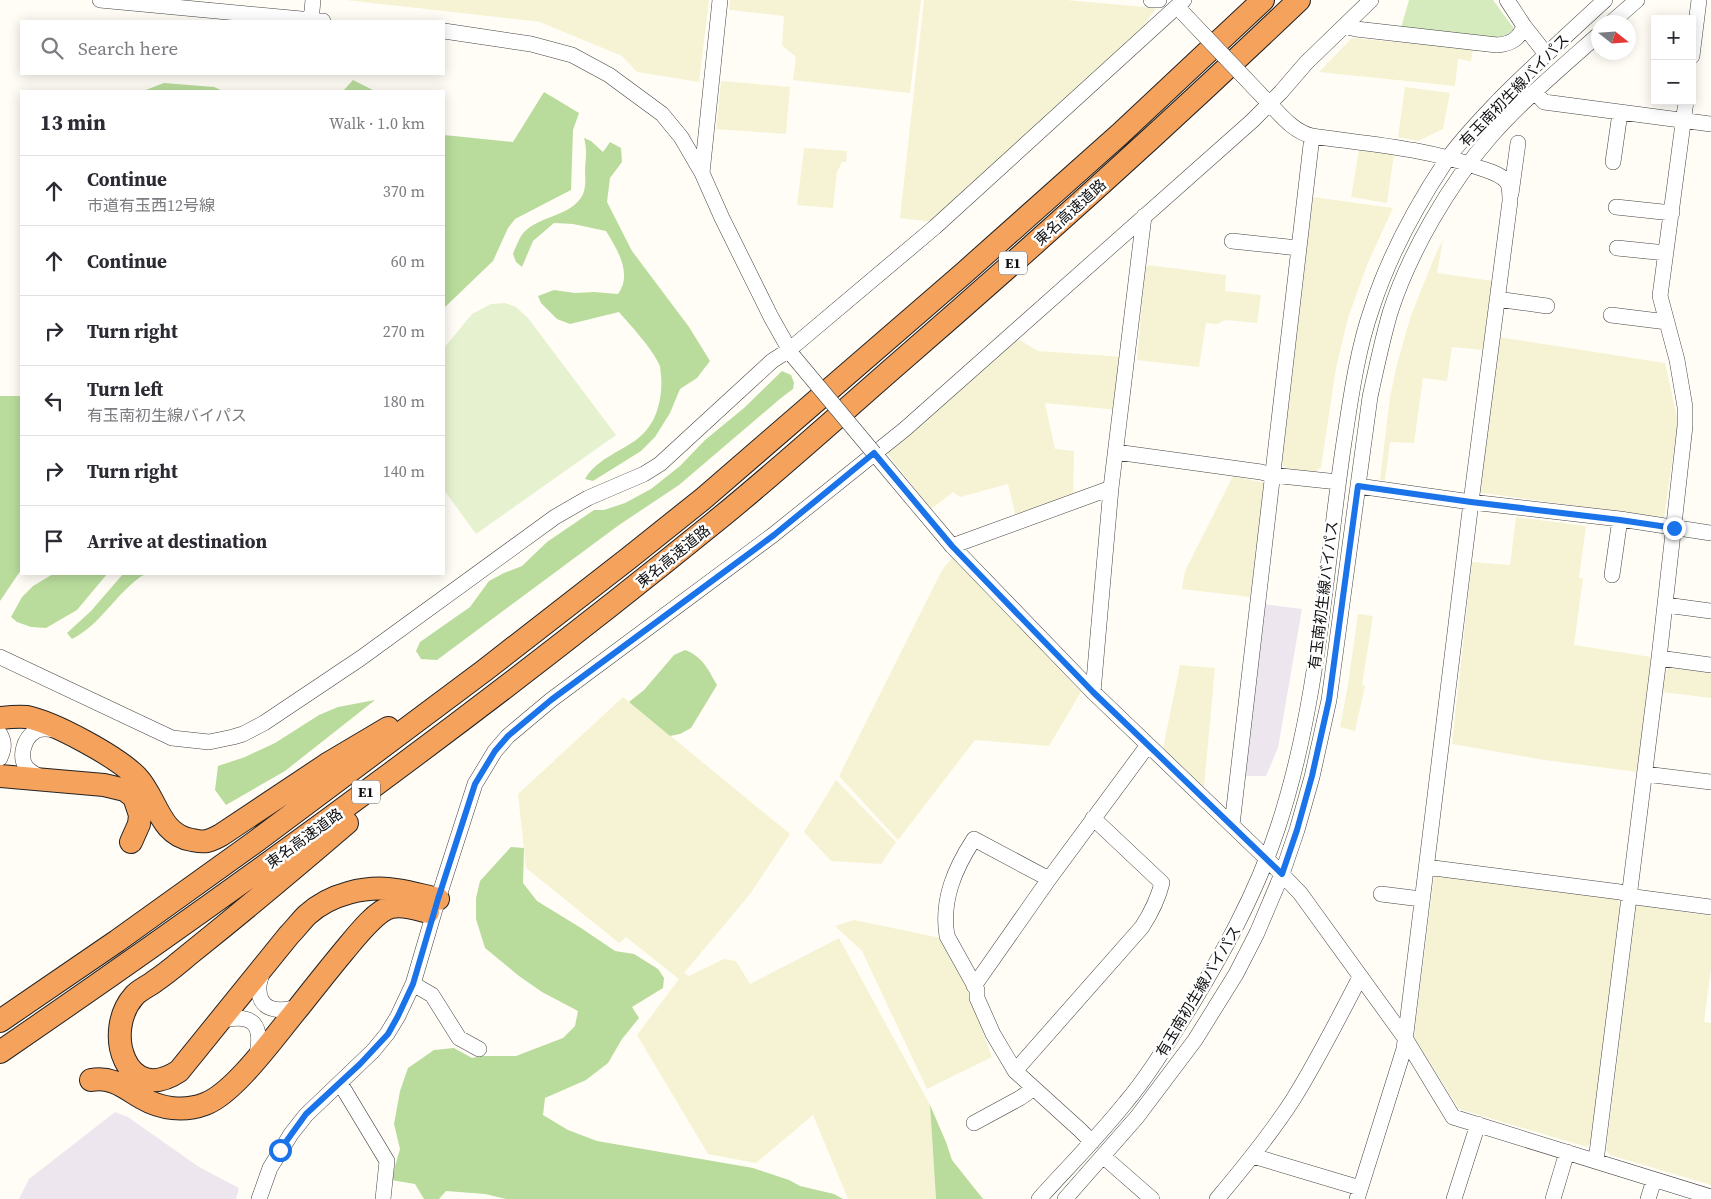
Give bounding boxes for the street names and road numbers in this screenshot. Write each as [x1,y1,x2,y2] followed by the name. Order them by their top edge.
[1454,29,1574,151] street label: 有玉南初生線バイパス
[1030,174,1110,250] street label: 東名高速道路
[999,252,1027,274] road number: E1
[1303,519,1343,671] street label: 有玉南初生線バイパス
[631,520,715,592] street label: 東名高速道路
[352,780,380,804] road number: E1
[261,803,347,873] street label: 東名高速道路
[1150,921,1246,1061] street label: 有玉南初生線バイパス

